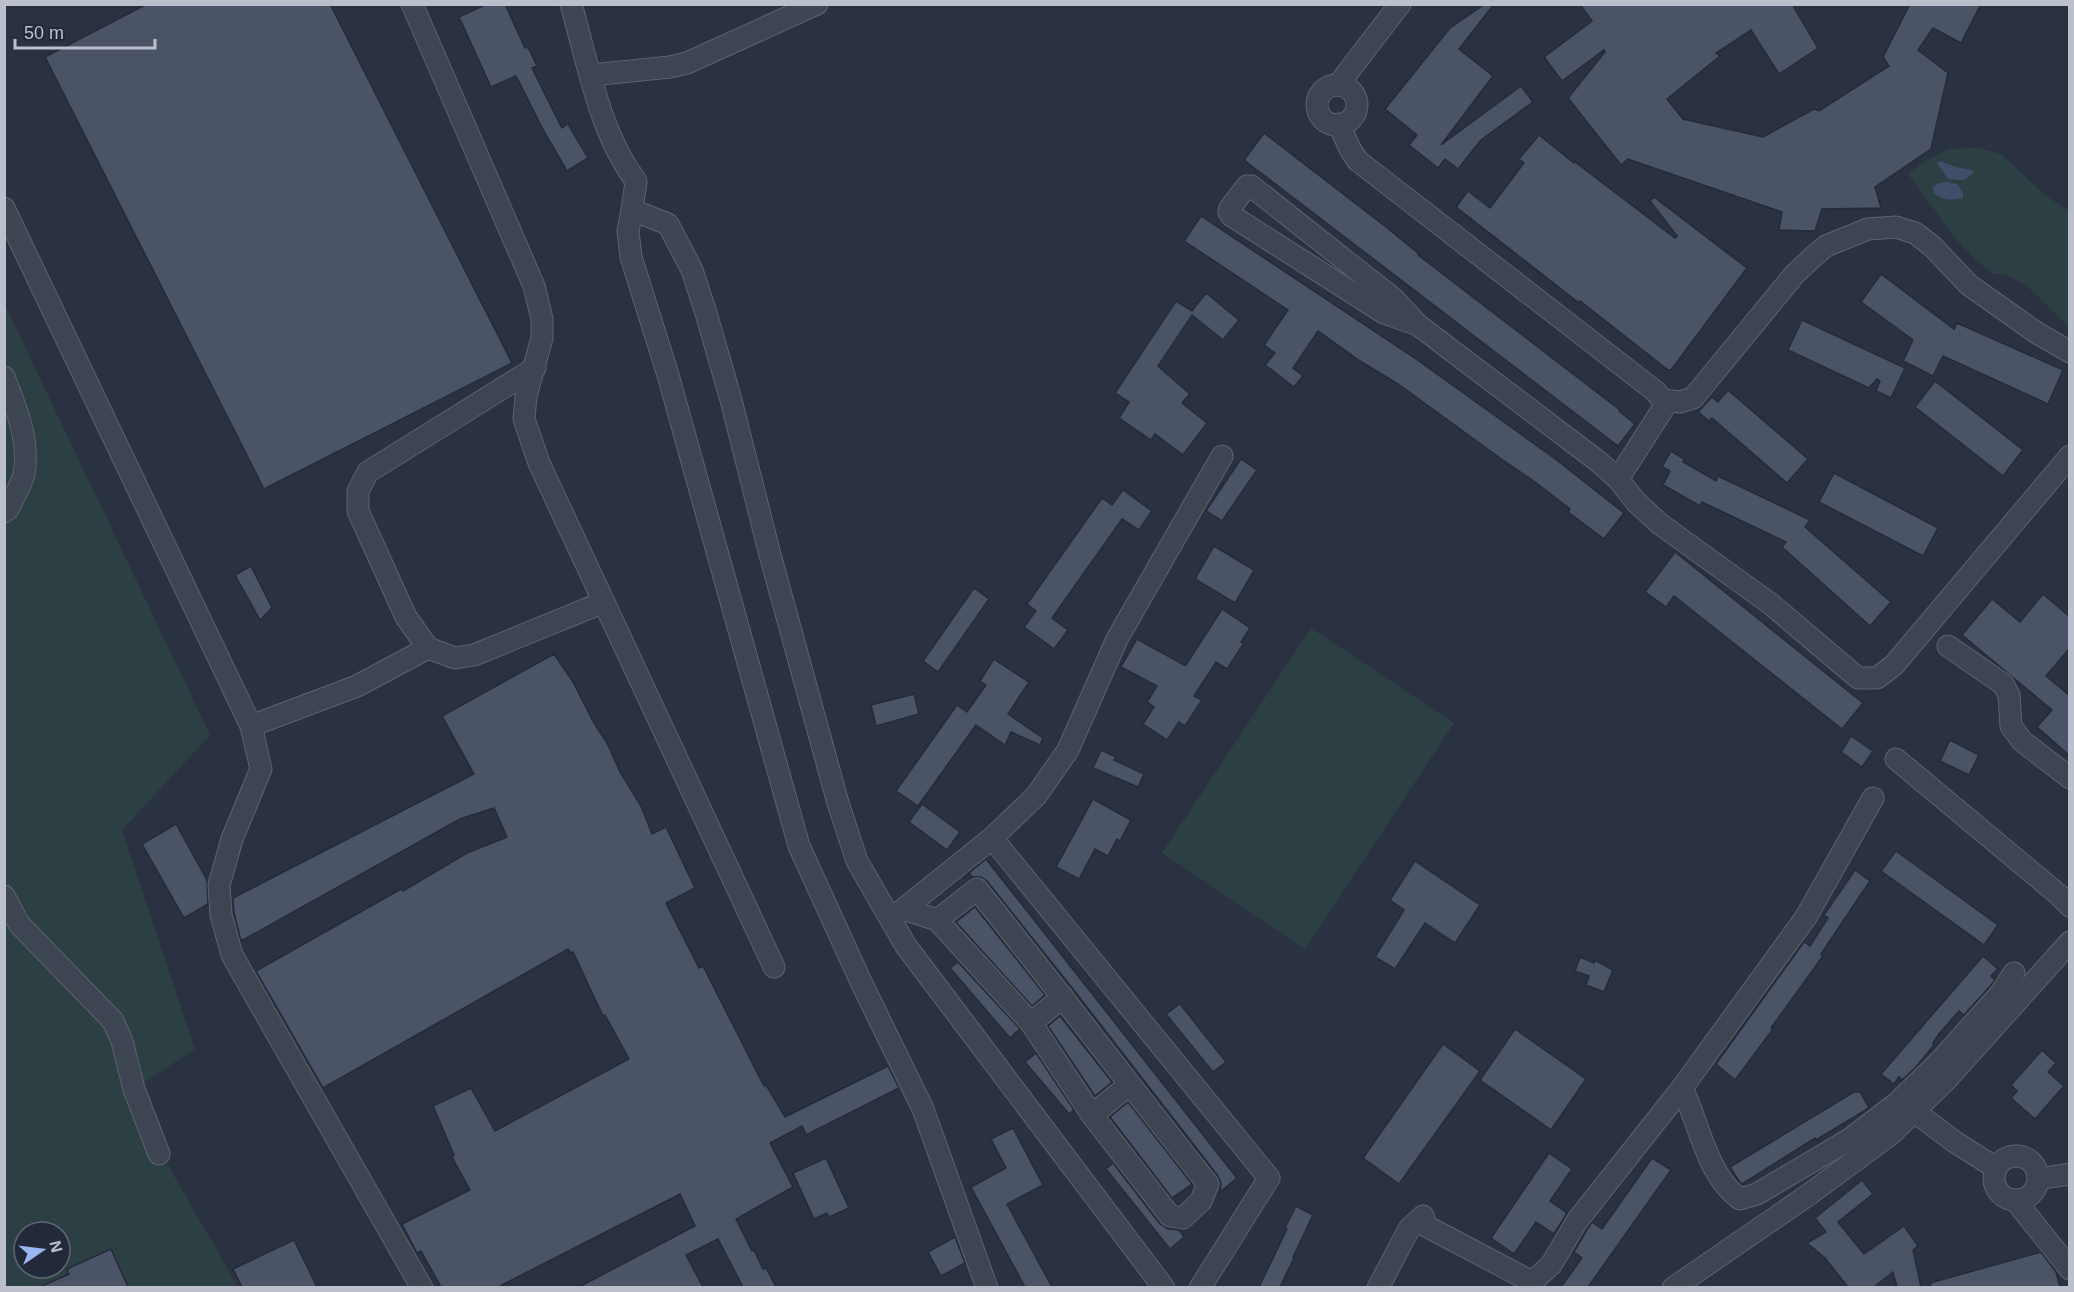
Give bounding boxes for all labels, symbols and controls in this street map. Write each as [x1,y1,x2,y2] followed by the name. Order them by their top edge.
[15,12,154,50] scale bar
[24,23,64,43] text: 50 m
[12,1220,72,1280] north arrow
[46,1239,66,1254] text: N

